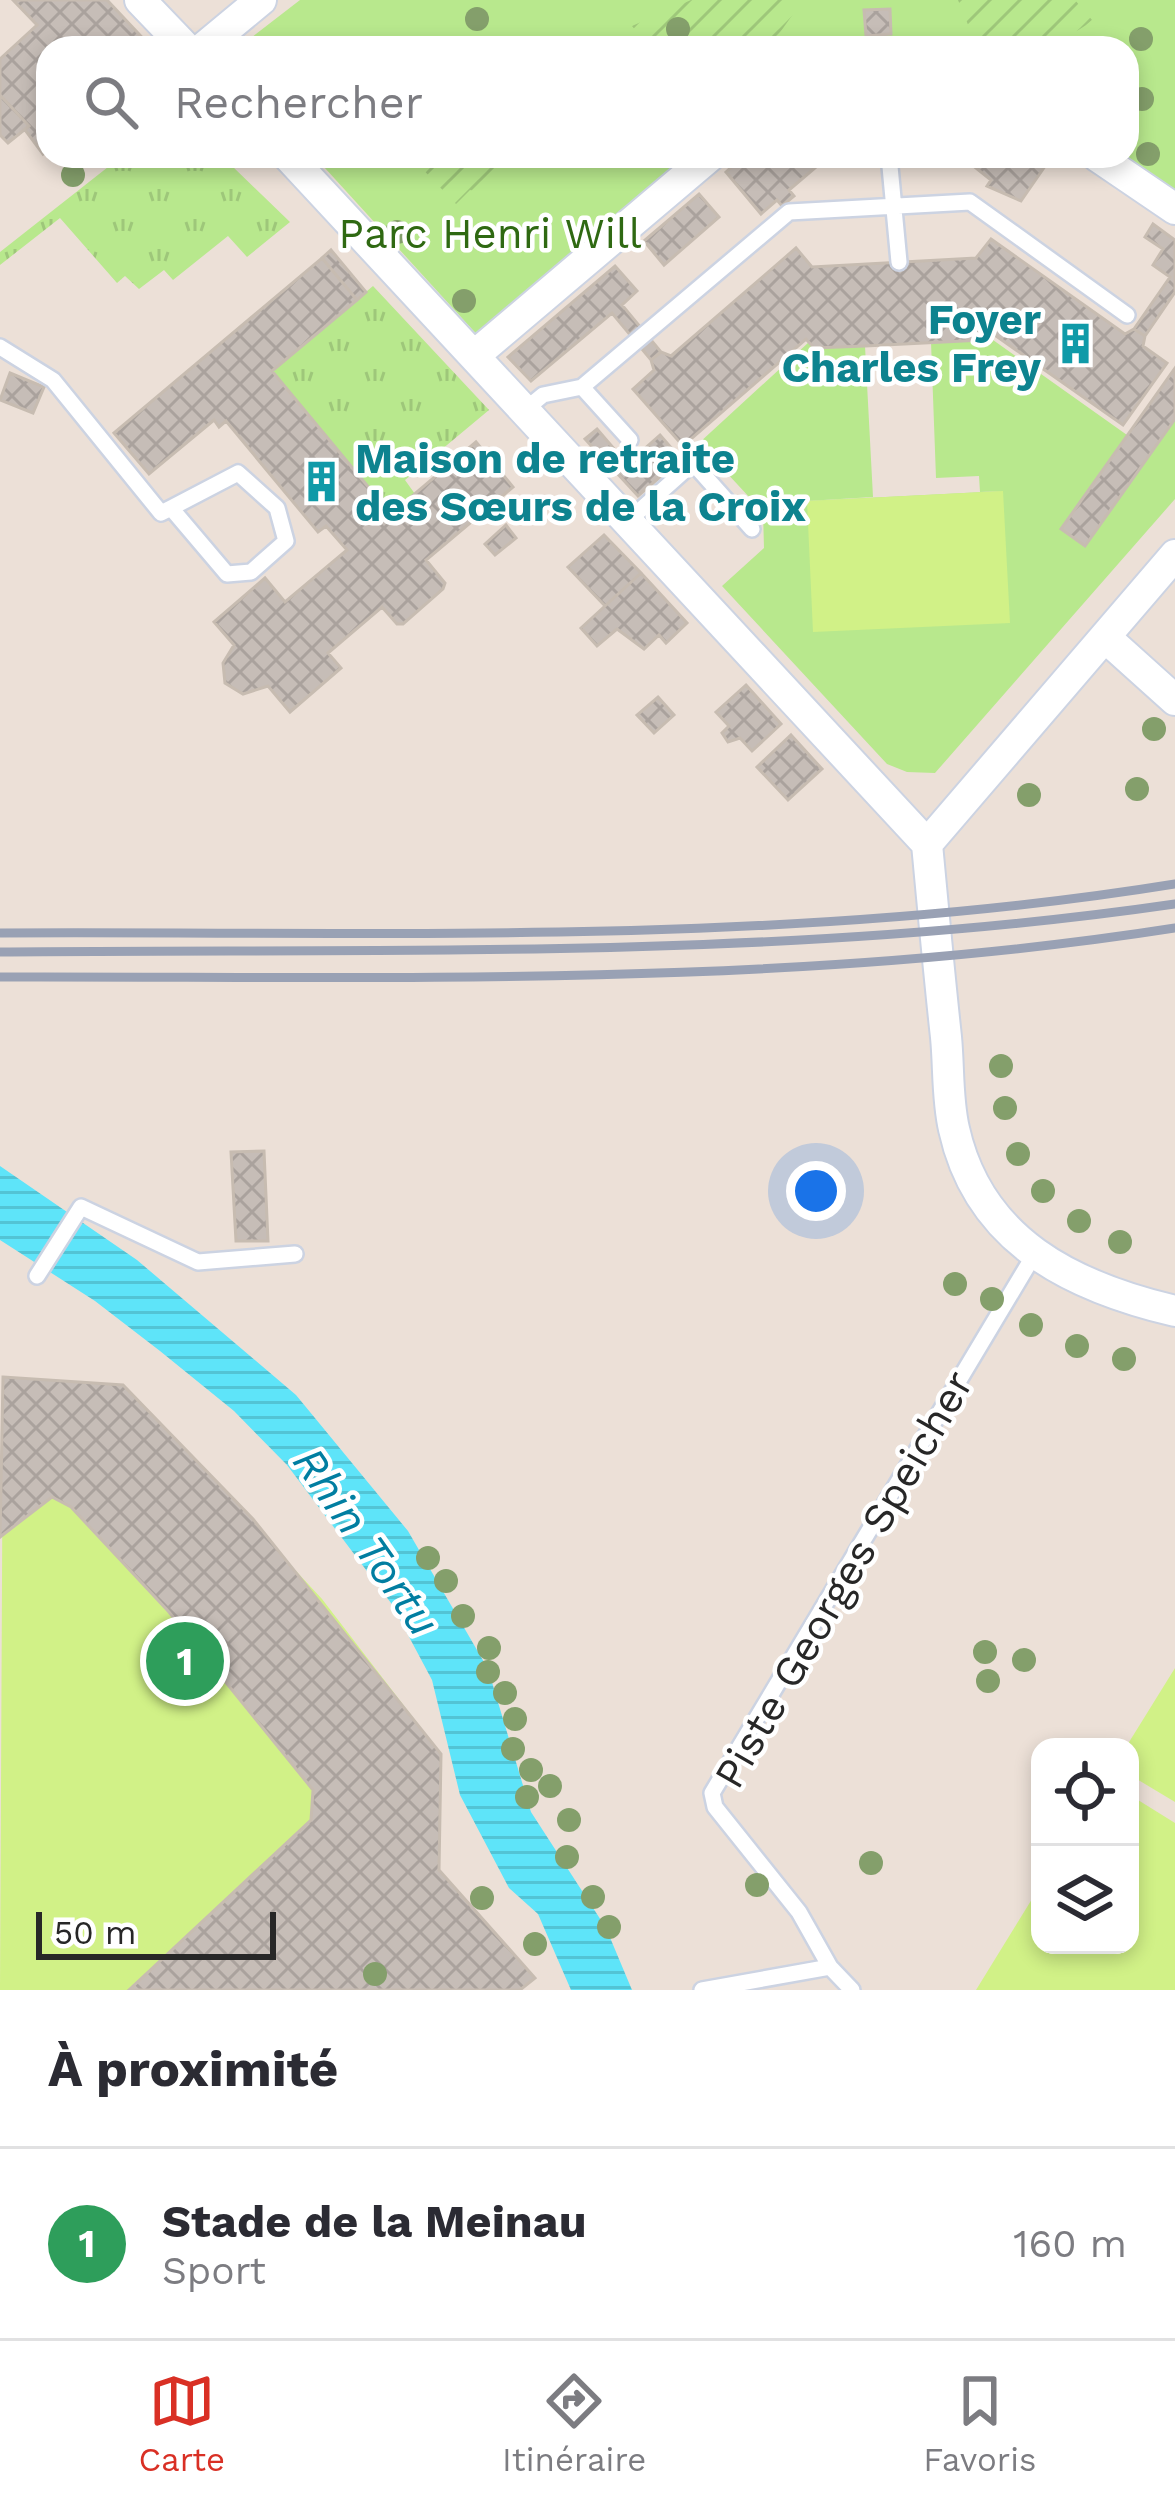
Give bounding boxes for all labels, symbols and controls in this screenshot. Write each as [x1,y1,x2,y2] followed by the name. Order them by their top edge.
[36,36,1139,168] search box
[78,69,144,135] icon: search
[174,76,423,129] text: Rechercher
[338,209,642,258] park label: Parc Henri Will
[781,295,1041,392] place label: Foyer Charles Frey
[1052,320,1098,366] building icon: Foyer Charles Frey
[355,434,806,531] place label: Maison de retraite des Sœurs de la Croix
[298,459,344,505] building icon: Maison de retraite des Sœurs de la Croix
[786,1161,846,1221] your location
[704,1362,983,1796] street label: Piste Georges Speicher
[282,1437,451,1646] water label: Rhin Tortu
[146,1616,224,1706] pin: 1
[1031,1738,1139,1954] map controls
[1031,1738,1139,1846] button: locate
[1031,1846,1139,1954] button: layers
[36,1906,276,1959] scale bar
[54,1913,136,1952] text: 50 m
[48,2039,338,2098] text: À proximité
[162,2195,587,2248] text: Stade de la Meinau
[79,2221,95,2266] text: 1
[1013,2221,1127,2266] text: 160 m
[162,2248,266,2293] text: Sport
[138,2368,225,2479] tab: Carte
[502,2368,646,2479] tab: Itinéraire
[923,2368,1037,2479] tab: Favoris

